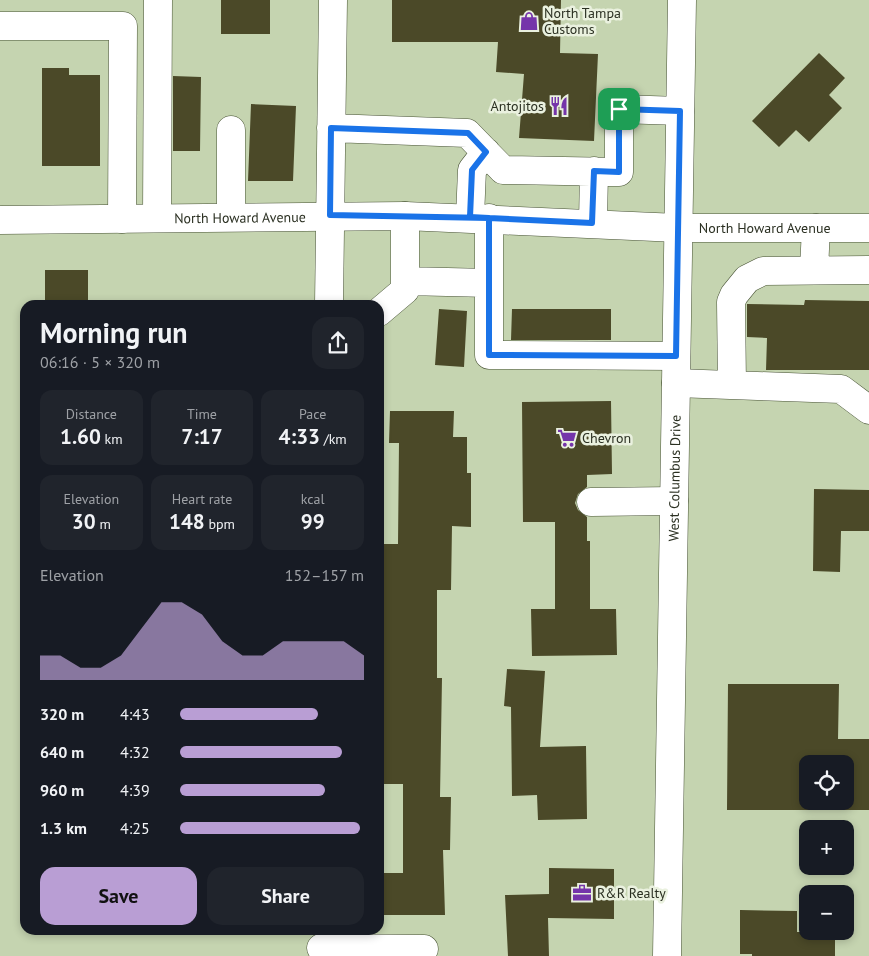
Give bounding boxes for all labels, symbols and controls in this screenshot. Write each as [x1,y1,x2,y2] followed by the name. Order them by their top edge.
[544,4,621,38] place label: North Tampa Customs
[518,10,540,32] shop icon: North Tampa Customs
[598,88,640,130] pin
[548,95,570,117] restaurant icon: Antojitos
[605,95,633,123] icon: arrive
[491,97,544,115] place label: Antojitos
[174,208,306,227] street label: North Howard Avenue
[699,219,831,237] street label: North Howard Avenue
[40,314,188,351] text: Morning run
[312,317,364,369] button: share
[40,352,160,372] text: 06:16 · 5 × 320 m
[66,405,117,423] text: Distance
[187,405,217,423] text: Time
[299,405,326,423] text: Pace
[665,415,684,542] street label: West Columbus Drive
[60,423,101,450] text: 1.60
[181,423,223,450] text: 7:17
[279,423,320,450] text: 4:33
[556,427,578,449] supermarket icon: Chevron
[582,429,631,447] place label: Chevron
[101,430,123,448] text: km
[320,430,347,448] text: /km
[63,490,119,508] text: Elevation
[172,490,232,508] text: Heart rate
[301,490,325,508] text: kcal
[72,508,96,535] text: 30
[169,508,205,535] text: 148
[301,508,325,535] text: 99
[96,515,111,533] text: m
[205,515,235,533] text: bpm
[40,565,104,585] text: Elevation
[285,565,364,585] text: 152–157 m
[40,704,84,724] text: 320 m
[120,704,150,724] text: 4:43
[40,742,84,762] text: 640 m
[120,742,150,762] text: 4:32
[799,755,854,940] map controls
[799,755,854,810] button: locate
[40,780,84,800] text: 960 m
[120,780,150,800] text: 4:39
[40,818,87,838] text: 1.3 km
[120,818,150,838] text: 4:25
[799,820,854,875] button: +
[40,867,197,925] button: Save
[207,867,364,925] button: Share
[571,882,593,904] office icon: R&R Realty
[597,884,666,902] place label: R&R Realty
[799,885,854,940] button: −

